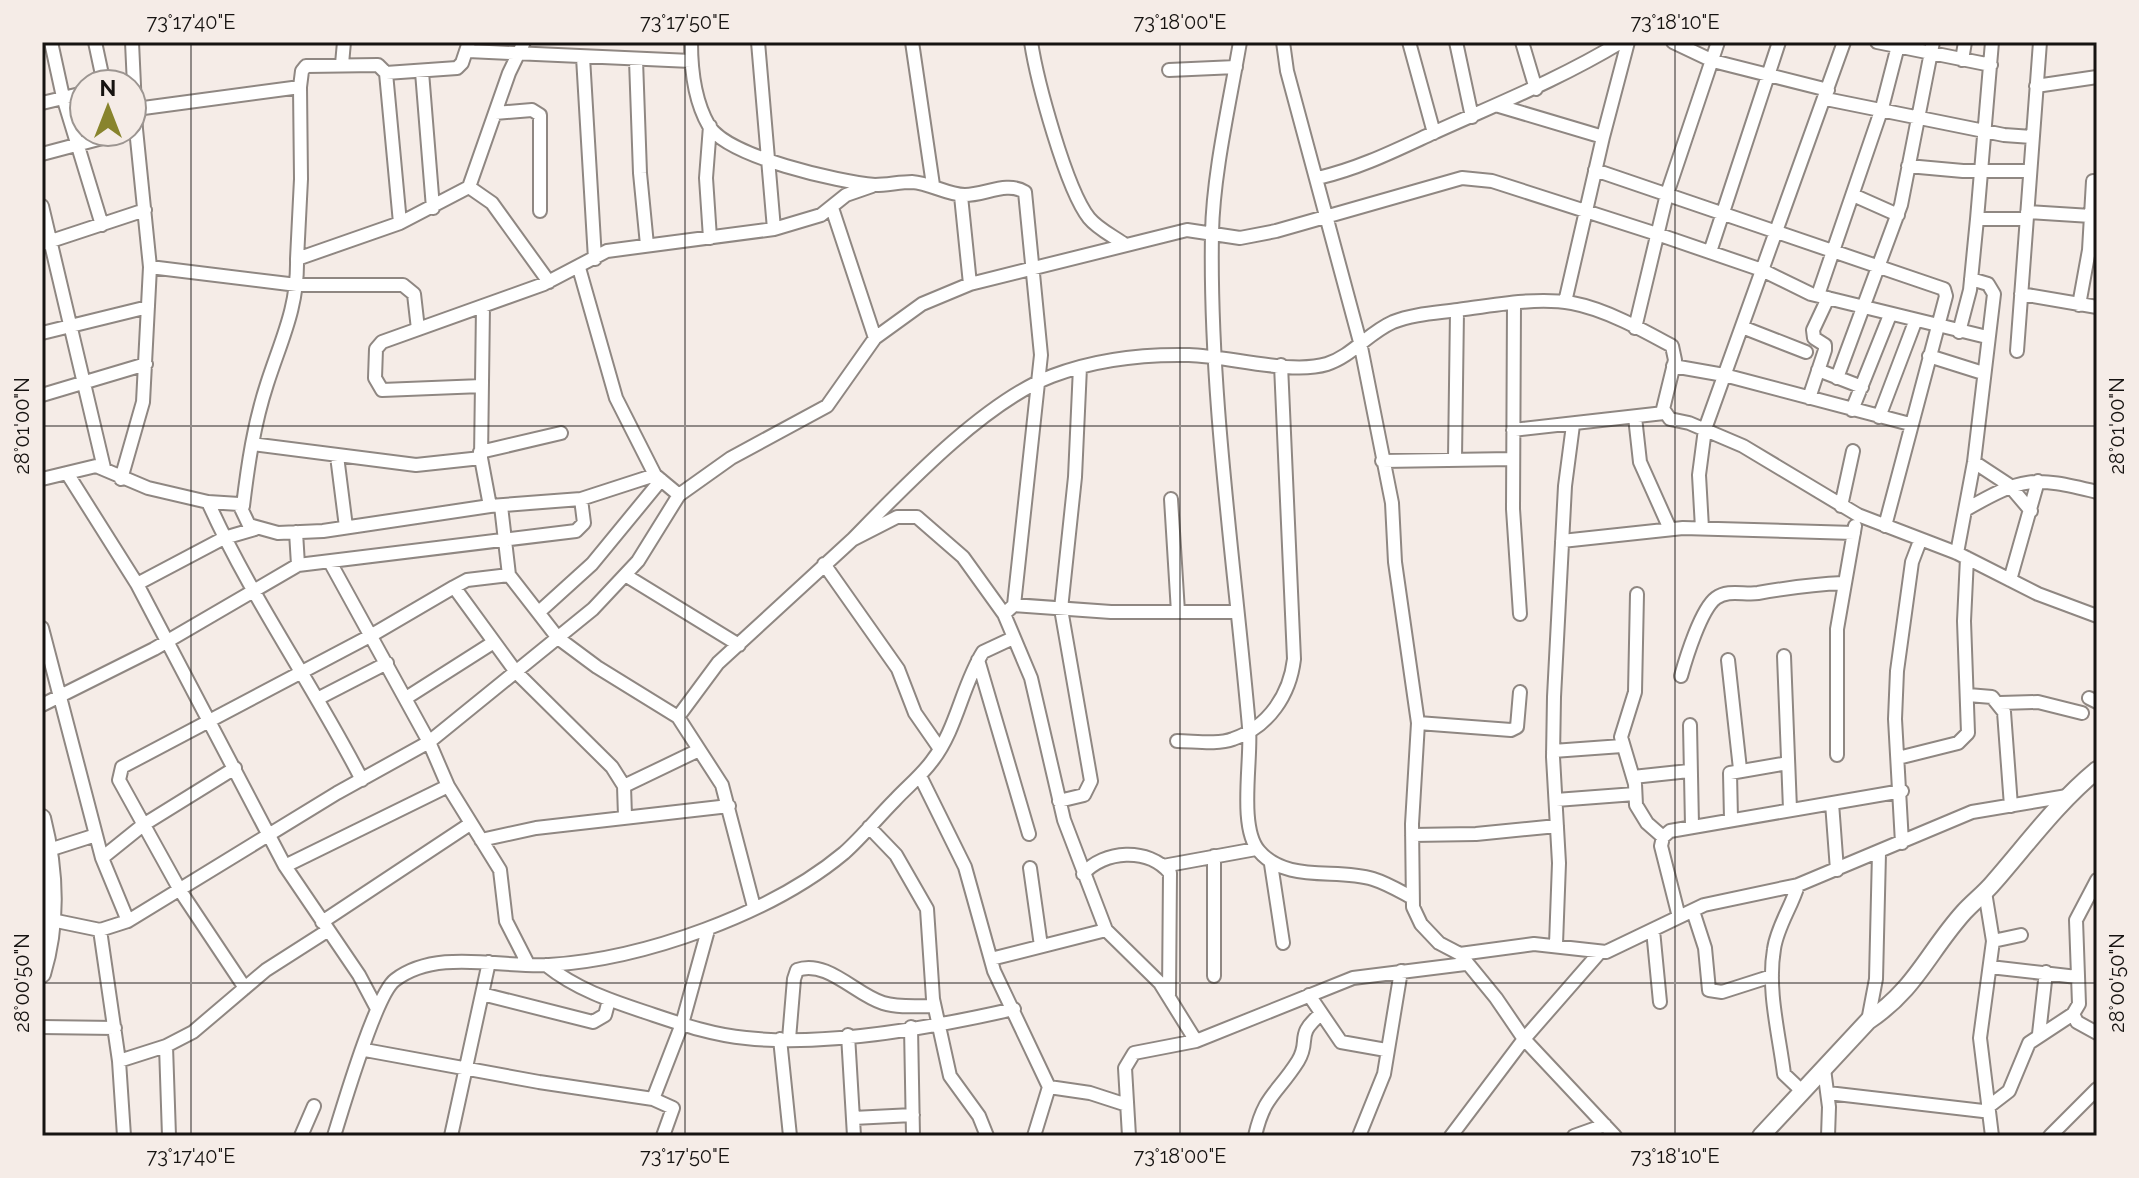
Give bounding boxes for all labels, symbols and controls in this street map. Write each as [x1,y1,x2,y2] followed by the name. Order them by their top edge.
[147,10,235,34] text: 73°17'40"E
[640,10,730,34] text: 73°17'50"E
[1134,10,1226,34] text: 73°18'00"E
[1630,10,1720,34] text: 73°18'10"E
[68,68,148,148] north arrow
[100,75,116,101] text: N
[10,377,34,475] text: 28°01'00"N
[2105,377,2129,475] text: 28°01'00"N
[10,933,34,1033] text: 28°00'50"N
[2105,933,2129,1033] text: 28°00'50"N
[147,1144,235,1168] text: 73°17'40"E
[640,1144,730,1168] text: 73°17'50"E
[1134,1144,1226,1168] text: 73°18'00"E
[1630,1144,1720,1168] text: 73°18'10"E

